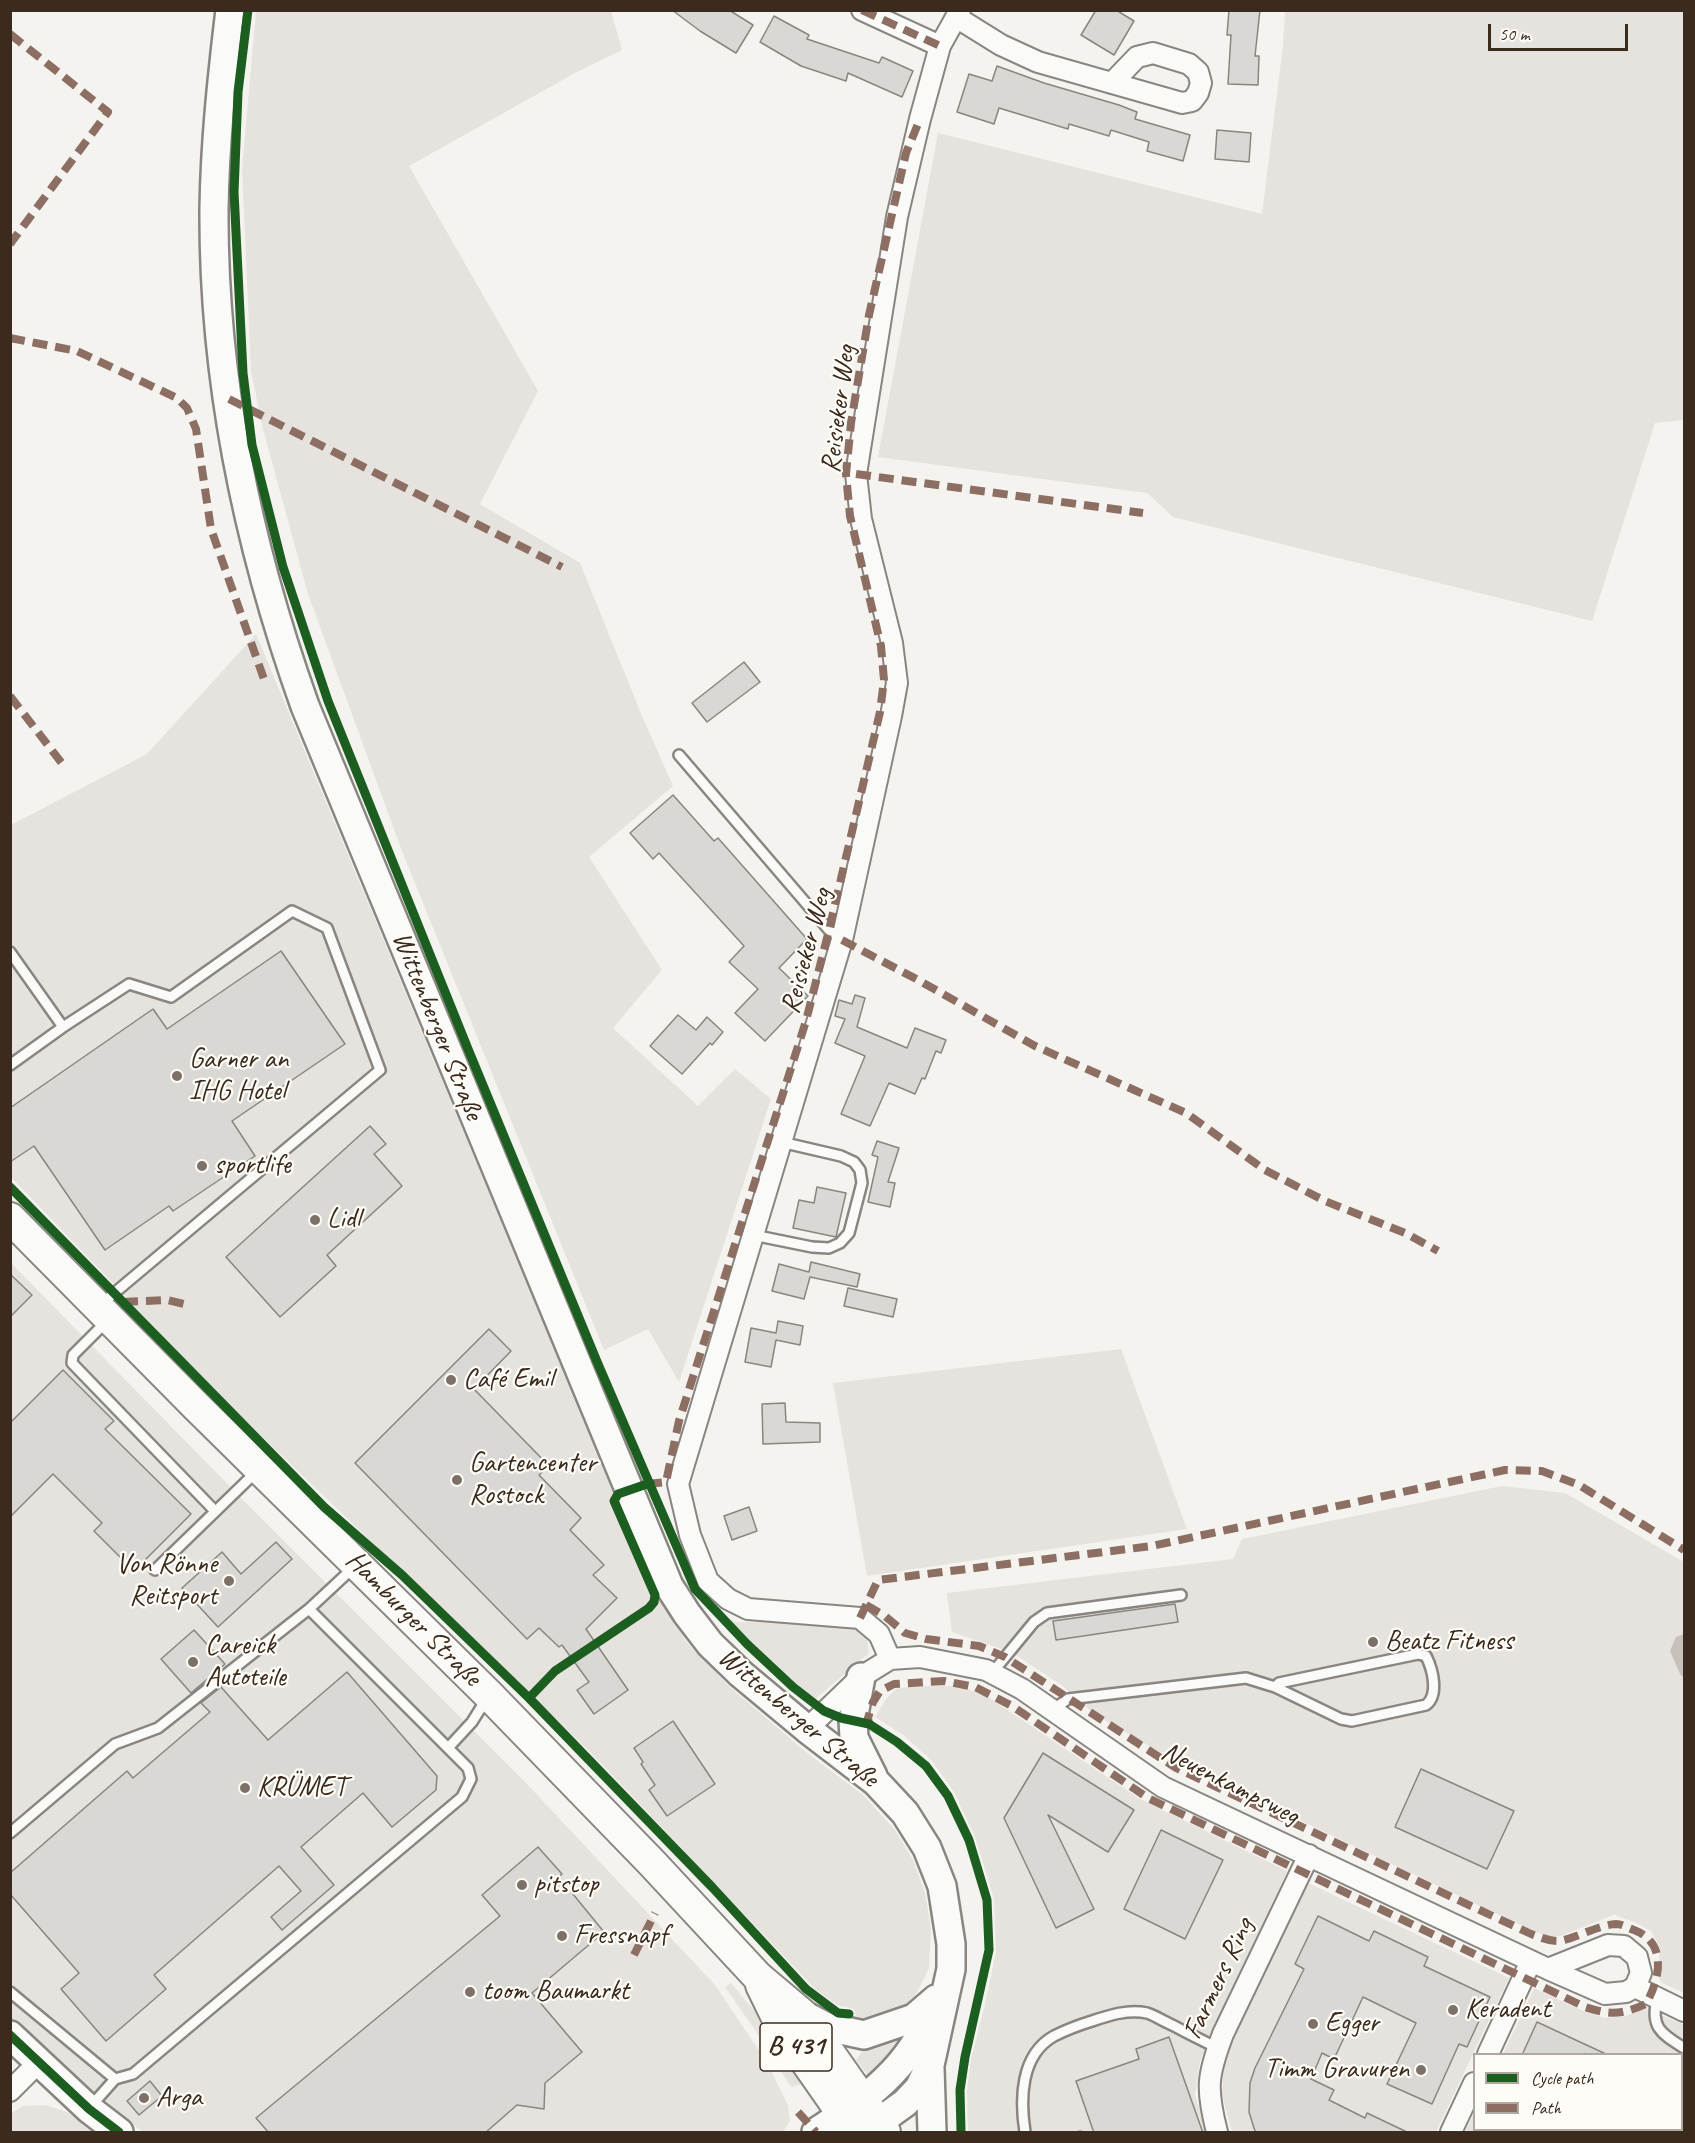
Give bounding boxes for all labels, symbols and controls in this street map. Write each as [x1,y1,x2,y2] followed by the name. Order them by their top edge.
[1491,12,1630,50] scale bar
[1499,23,1530,45] text: 50 m
[814,343,864,475] street label: Reisieker Weg
[774,885,840,1017] street label: Reisieker Weg
[384,927,490,1125] street label: Wittenberger Straße
[189,1043,288,1109] place label: Garner an IHG Hotel
[170,1069,184,1083] marker: Garner an IHG Hotel
[214,1149,291,1183] place label: sportlife
[195,1159,209,1173] marker: sportlife
[327,1203,360,1237] place label: Lidl
[308,1213,322,1227] marker: Lidl
[463,1363,553,1397] place label: Café Emil
[444,1373,458,1387] marker: Café Emil
[469,1447,596,1513] place label: Gartencenter Rostock
[450,1473,464,1487] marker: Gartencenter Rostock
[338,1544,488,1694] street label: Hamburger Straße
[116,1548,217,1614] place label: Von Rönne Reitsport
[222,1574,236,1588] marker: Von Rönne Reitsport
[1385,1625,1513,1659] place label: Beatz Fitness
[205,1629,286,1695] place label: Careick Autoteile
[1366,1635,1380,1649] marker: Beatz Fitness
[711,1641,885,1795] street label: Wittenberger Straße
[186,1655,200,1669] marker: Careick Autoteile
[1156,1735,1304,1833] street label: Neuenkampsweg
[257,1771,346,1805] place label: KRÜMET
[238,1781,252,1795] marker: KRÜMET
[534,1868,598,1902] place label: pitstop
[515,1878,529,1892] marker: pitstop
[1176,1913,1262,2045] street label: Farmers Ring
[574,1919,667,1953] place label: Fressnapf
[555,1929,569,1943] marker: Fressnapf
[482,1975,629,2009] place label: toom Baumarkt
[463,1985,477,1999] marker: toom Baumarkt
[1465,1993,1550,2027] place label: Keradent
[1446,2003,1460,2017] marker: Keradent
[1325,2007,1379,2041] place label: Egger
[1306,2017,1320,2031] marker: Egger
[760,2023,832,2071] road number: B 431
[1264,2053,1409,2087] place label: Timm Gravuren
[1473,2053,1683,2131] legend
[1414,2063,1428,2077] marker: Timm Gravuren
[1531,2067,1593,2089] text: Cycle path
[156,2081,202,2115] place label: Arga
[137,2091,151,2105] marker: Arga
[1531,2097,1561,2119] text: Path

